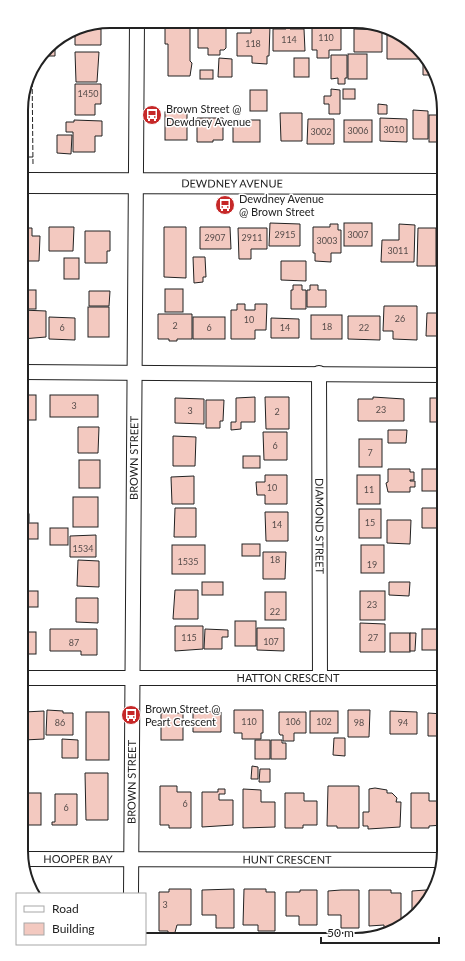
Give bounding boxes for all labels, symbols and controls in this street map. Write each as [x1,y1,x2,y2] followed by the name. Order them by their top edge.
[318,32,334,43] house number: 110
[281,34,297,45] house number: 114
[245,38,261,49] house number: 118
[78,88,98,99] house number: 1450
[166,102,251,128] place label: Brown Street @ Dewdney Avenue
[141,104,163,126] bus stop icon: Brown Street @ Dewdney Avenue
[384,124,404,135] house number: 3010
[348,125,368,136] house number: 3006
[311,126,331,137] house number: 3002
[181,176,283,190] street label: DEWDNEY AVENUE
[239,192,324,218] place label: Dewdney Avenue @ Brown Street
[214,194,236,216] bus stop icon: Dewdney Avenue @ Brown Street
[275,229,295,240] house number: 2915
[348,229,368,240] house number: 3007
[205,232,225,243] house number: 2907
[242,232,262,243] house number: 2911
[317,235,337,246] house number: 3003
[388,245,408,256] house number: 3011
[395,313,405,324] house number: 26
[244,314,254,325] house number: 10
[172,320,178,331] house number: 2
[322,321,332,332] house number: 18
[59,322,65,333] house number: 6
[206,322,212,333] house number: 6
[280,322,290,333] house number: 14
[359,322,369,333] house number: 22
[71,400,77,411] house number: 3
[376,404,386,415] house number: 23
[187,405,193,416] house number: 3
[274,406,280,417] house number: 2
[127,416,140,500] street label: BROWN STREET
[272,440,278,451] house number: 6
[367,447,373,458] house number: 7
[313,478,327,575] street label: DIAMOND STREET
[267,482,277,493] house number: 10
[364,484,374,495] house number: 11
[365,517,375,528] house number: 15
[272,519,282,530] house number: 14
[73,543,93,554] house number: 1534
[270,554,280,565] house number: 18
[178,556,198,567] house number: 1535
[367,559,377,570] house number: 19
[367,599,377,610] house number: 23
[270,606,280,617] house number: 22
[181,632,197,643] house number: 115
[368,632,378,643] house number: 27
[263,636,279,647] house number: 107
[69,637,79,648] house number: 87
[237,671,340,684] street label: HATTON CRESCENT
[145,702,221,728] place label: Brown Street @ Peart Crescent
[120,704,142,726] bus stop icon: Brown Street @ Peart Crescent
[241,716,257,727] house number: 110
[285,716,301,727] house number: 106
[316,716,332,727] house number: 102
[55,717,65,728] house number: 86
[354,717,364,728] house number: 98
[398,717,408,728] house number: 94
[124,740,138,824] street label: BROWN STREET
[182,798,188,809] house number: 6
[63,802,69,813] house number: 6
[43,852,113,865] street label: HOOPER BAY
[242,853,332,866] street label: HUNT CRESCENT
[16,893,146,945] legend
[162,899,168,910] house number: 3
[52,901,79,916] text: Road
[321,919,439,945] scale bar
[52,921,95,936] text: Building
[327,925,354,940] text: 50 m

